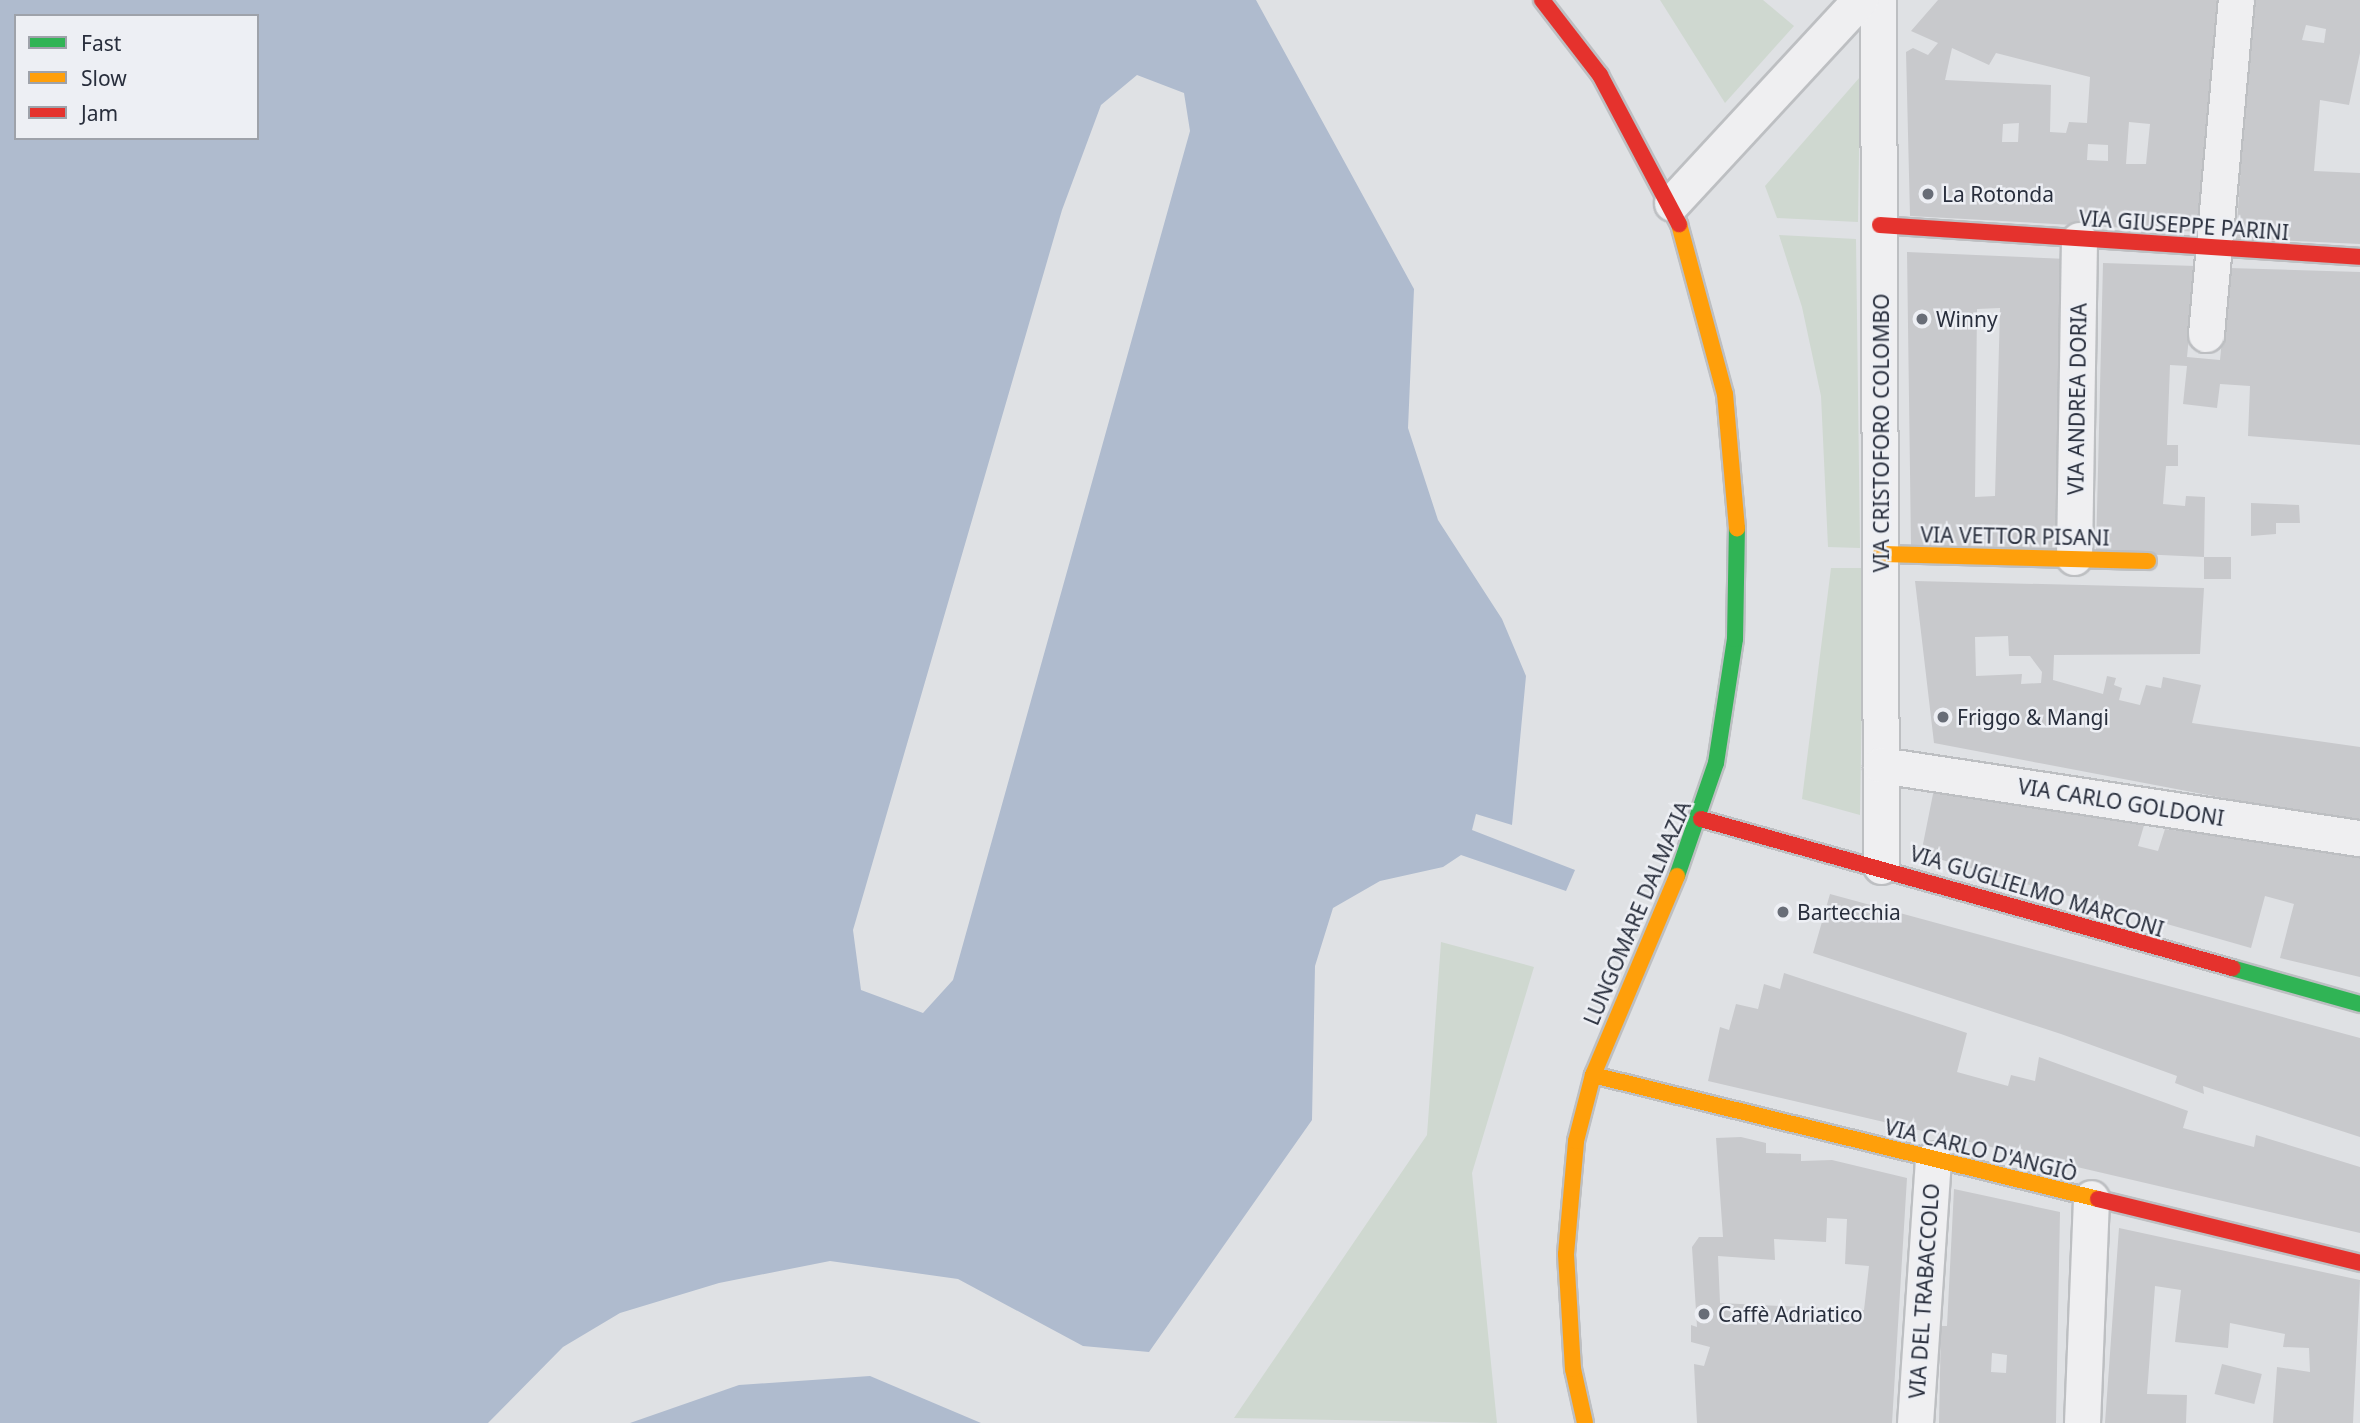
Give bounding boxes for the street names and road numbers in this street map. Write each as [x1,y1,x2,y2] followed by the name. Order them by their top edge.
[2078,205,2290,245] street label: VIA GIUSEPPE PARINI
[1868,294,1894,572] street label: VIA CRISTOFORO COLOMBO
[2063,303,2091,495] street label: VIA ANDREA DORIA
[1920,522,2110,550] street label: VIA VETTOR PISANI
[2016,773,2226,831] street label: VIA CARLO GOLDONI
[1578,797,1696,1029] street label: LUNGOMARE DALMAZIA
[1907,840,2167,942] street label: VIA GUGLIELMO MARCONI
[1882,1114,2080,1186] street label: VIA CARLO D'ANGIÒ
[1904,1182,1944,1400] street label: VIA DEL TRABACCOLO

